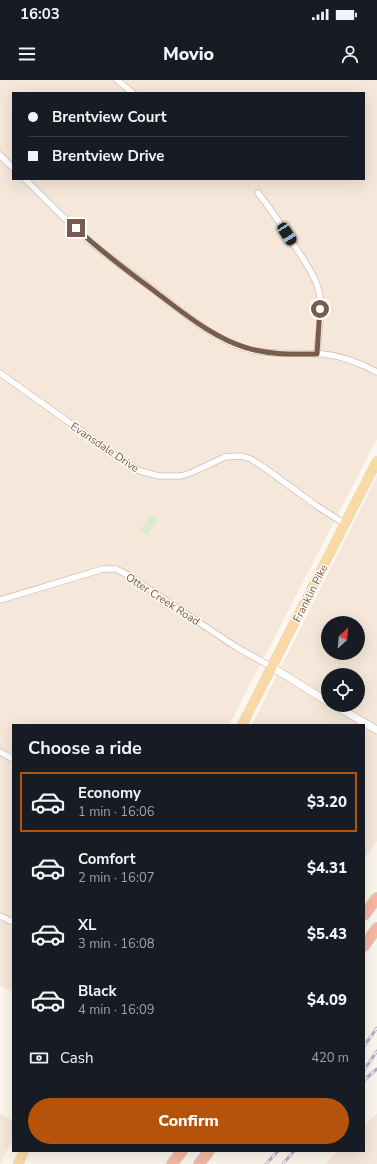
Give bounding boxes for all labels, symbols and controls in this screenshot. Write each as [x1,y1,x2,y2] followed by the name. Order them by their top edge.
[20,4,60,24] text: 16:03
[163,42,214,66] text: Movio
[16,43,38,65] icon: menu
[339,43,361,65] icon: person
[52,107,167,127] text: Brentview Court
[52,146,164,166] text: Brentview Drive
[67,219,85,237] route end
[275,221,299,247] car
[311,300,329,318] route start
[68,419,142,476] street label: Evansdale Drive
[289,562,331,625] street label: Franklin Pike
[123,570,203,629] street label: Otter Creek Road
[321,616,365,660] north arrow
[321,616,365,712] map controls
[321,668,365,712] button: locate
[28,736,142,760] text: Choose a ride
[78,783,141,803] text: Economy
[30,784,66,820] icon: car
[307,792,347,812] text: $3.20
[78,803,154,821] text: 1 min · 16:06
[78,849,135,869] text: Comfort
[30,850,66,886] icon: car
[307,858,347,878] text: $4.31
[78,869,154,887] text: 2 min · 16:07
[78,915,97,935] text: XL
[30,916,66,952] icon: car
[307,924,347,944] text: $5.43
[78,935,154,953] text: 3 min · 16:08
[78,981,116,1001] text: Black
[30,982,66,1018] icon: car
[307,990,347,1010] text: $4.09
[78,1001,154,1019] text: 4 min · 16:09
[28,1047,50,1069] icon: cash
[60,1048,94,1068] text: Cash
[311,1049,349,1067] text: 420 m
[28,1098,349,1144] button: Confirm

